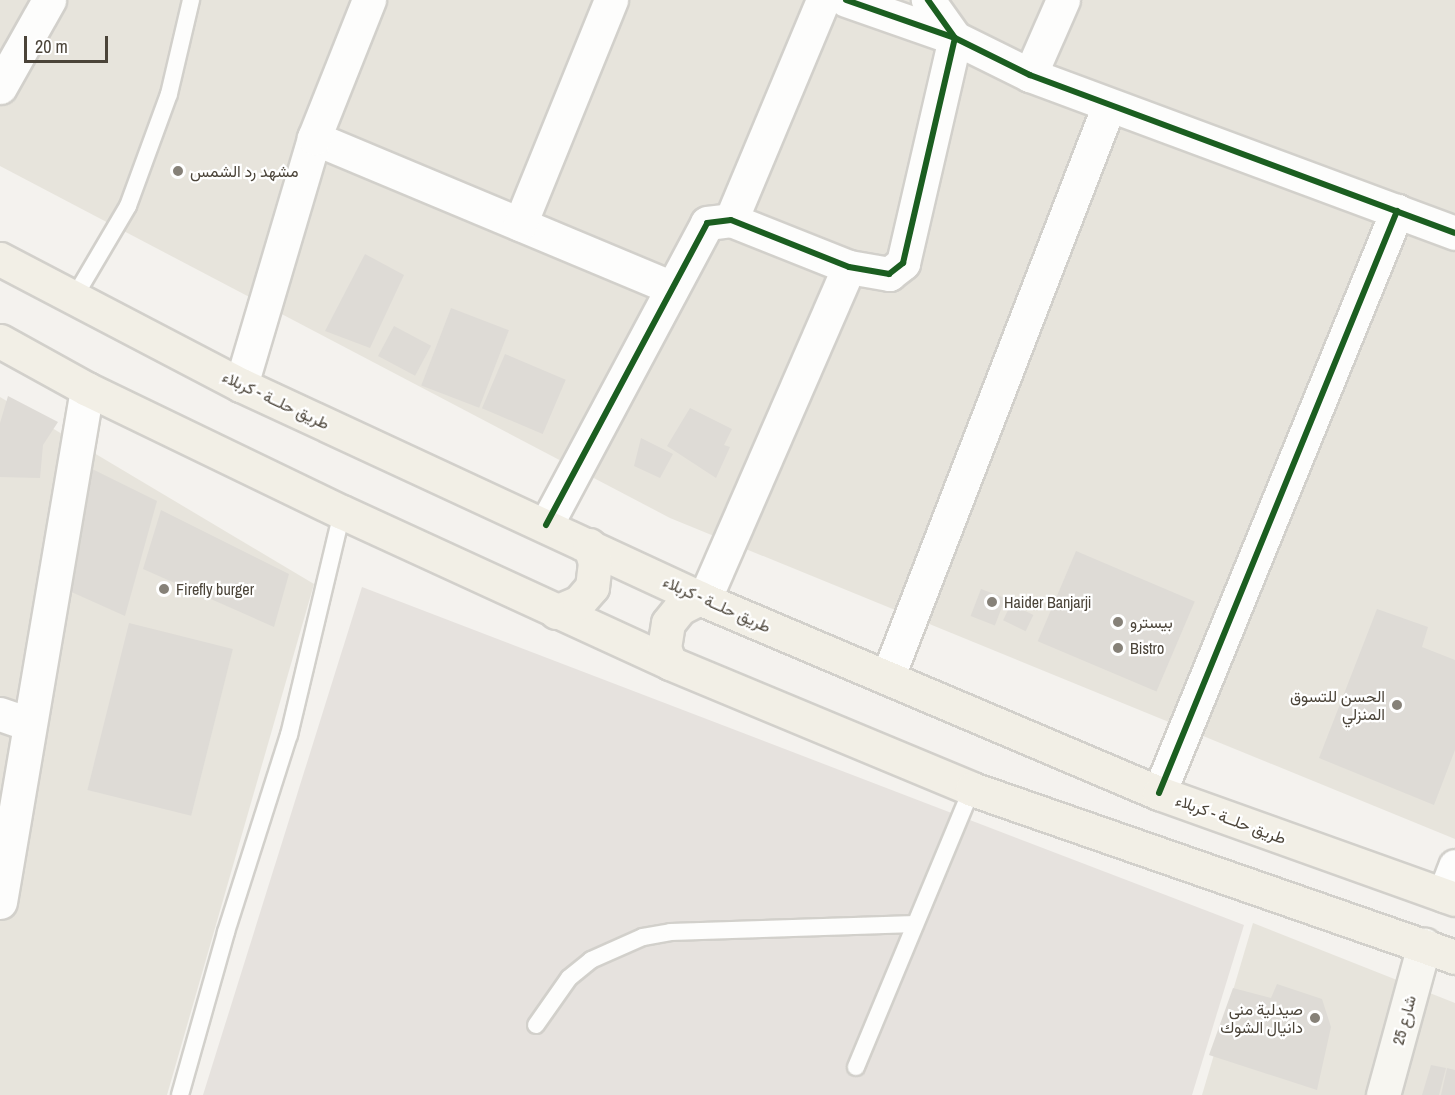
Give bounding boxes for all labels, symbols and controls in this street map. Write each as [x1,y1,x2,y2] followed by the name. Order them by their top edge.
[27,24,111,62] scale bar
[35,34,68,59] text: 20 m
[190,161,298,181] place label: مشهد رد الشمس
[171,164,185,178] marker: مشهد رد الشمس
[219,367,333,433] street label: طريق حلــة - كربلاء
[660,572,774,636] street label: طريق حلــة - كربلاء
[176,579,254,599] place label: Firefly burger
[157,582,171,596] marker: Firefly burger
[1004,592,1092,612] place label: Haider Banjarji
[985,595,999,609] marker: Haider Banjarji
[1130,612,1173,632] place label: بيسترو
[1111,615,1125,629] marker: بيسترو
[1130,638,1164,658] place label: Bistro
[1111,641,1125,655] marker: Bistro
[1290,686,1385,724] place label: الحسن للتسوق المنزلي
[1390,698,1404,712] marker: الحسن للتسوق المنزلي
[1173,790,1289,848] street label: طريق حلــة - كربلاء
[1388,993,1420,1047] street label: شارع 25
[1220,999,1303,1037] place label: صيدلية منى دانيال الشوك
[1308,1011,1322,1025] marker: صيدلية منى دانيال الشوك

